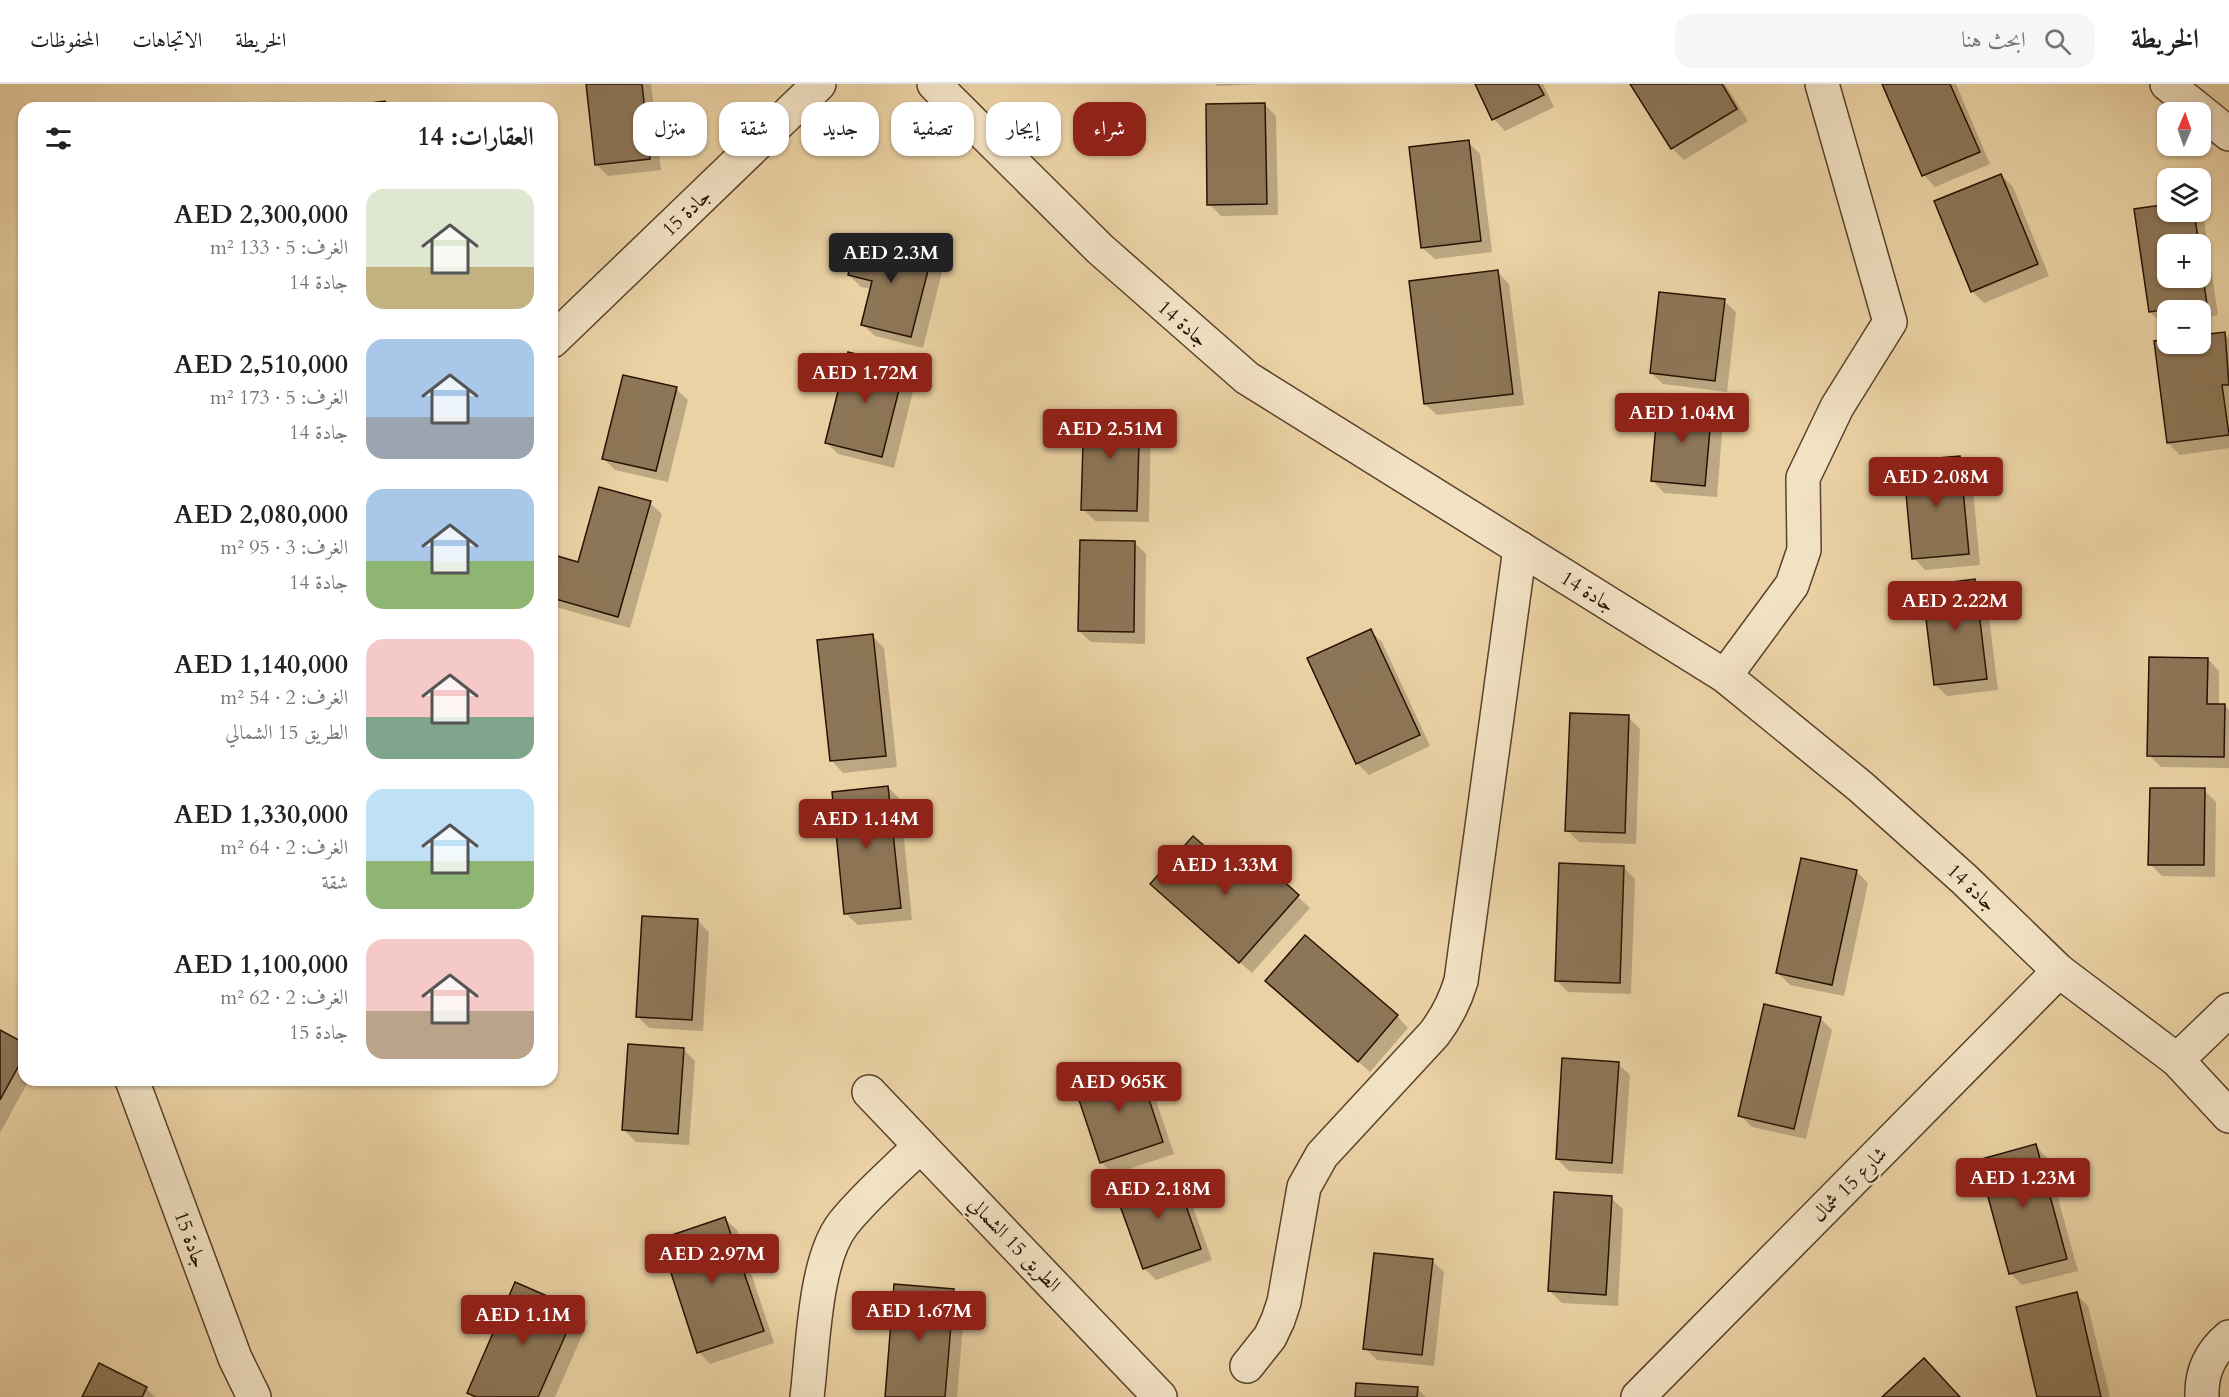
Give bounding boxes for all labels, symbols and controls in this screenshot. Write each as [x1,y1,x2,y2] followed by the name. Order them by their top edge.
[1675,14,2095,68] search box
[2131,20,2199,58] text: الخريطة
[1961,25,2026,55] text: ابحث هنا
[2041,25,2074,58] icon: search
[30,26,99,55] text: المحفوظات
[132,26,202,55] text: الاتجاهات
[235,26,286,55] text: الخريطة
[633,102,707,156] chip: منزل
[719,102,789,156] chip: شقة
[801,102,879,156] chip: جديد
[891,102,974,156] chip: تصفية
[986,102,1061,156] chip: إيجار
[1073,102,1146,156] chip: شراء
[2157,102,2211,156] north arrow
[2157,102,2211,354] map controls
[417,119,534,154] text: العقارات: 14
[42,122,75,155] icon: filters
[2157,168,2211,222] button: layers
[656,182,717,243] street label: جادة 15
[174,197,348,232] text: AED 2,300,000
[414,213,486,285] icon: home
[829,233,953,284] pin: AED 2.3M
[210,234,348,261] text: الغرف: 5 · 133 m²
[2157,234,2211,288] button: +
[843,239,939,266] text: AED 2.3M
[289,269,348,296] text: جادة 14
[1152,294,1214,353] street label: جادة 14
[2157,300,2211,354] button: −
[174,347,348,382] text: AED 2,510,000
[796,353,934,404] pin: AED 1.72M
[812,359,918,386] text: AED 1.72M
[414,363,486,435] icon: home
[210,384,348,411] text: الغرف: 5 · 173 m²
[1613,393,1751,444] pin: AED 1.04M
[1629,399,1735,426] text: AED 1.04M
[1041,409,1179,460] pin: AED 2.51M
[1057,415,1163,442] text: AED 2.51M
[289,419,348,446] text: جادة 14
[1867,457,2005,508] pin: AED 2.08M
[1883,463,1989,490] text: AED 2.08M
[174,497,348,532] text: AED 2,080,000
[414,513,486,585] icon: home
[220,534,348,561] text: الغرف: 3 · 95 m²
[1556,564,1620,618] street label: جادة 14
[289,569,348,596] text: جادة 14
[1886,581,2024,632] pin: AED 2.22M
[1902,587,2008,614] text: AED 2.22M
[174,647,348,682] text: AED 1,140,000
[414,663,486,735] icon: home
[220,684,348,711] text: الغرف: 2 · 54 m²
[225,719,348,746] text: الطريق 15 الشمالي
[174,797,348,832] text: AED 1,330,000
[797,799,935,850] pin: AED 1.14M
[813,805,919,832] text: AED 1.14M
[414,813,486,885] icon: home
[220,834,348,861] text: الغرف: 2 · 64 m²
[1156,845,1294,896] pin: AED 1.33M
[1172,851,1278,878] text: AED 1.33M
[1941,857,2002,917] street label: جادة 14
[322,869,348,896] text: شقة
[174,947,348,982] text: AED 1,100,000
[414,963,486,1035] icon: home
[220,984,348,1011] text: الغرف: 2 · 62 m²
[289,1019,348,1046] text: جادة 15
[1057,1062,1181,1113] pin: AED 965K
[1070,1068,1168,1095] text: AED 965K
[1806,1141,1896,1231] street label: شارع 15 شمال
[1954,1158,2092,1209] pin: AED 1.23M
[1970,1164,2076,1191] text: AED 1.23M
[1089,1169,1227,1220] pin: AED 2.18M
[1105,1175,1211,1202] text: AED 2.18M
[961,1191,1067,1299] street label: الطريق 15 الشمالي
[168,1207,213,1271] street label: جادة 15
[643,1234,781,1285] pin: AED 2.97M
[659,1240,765,1267] text: AED 2.97M
[850,1291,988,1342] pin: AED 1.67M
[461,1295,585,1346] pin: AED 1.1M
[866,1297,972,1324] text: AED 1.67M
[475,1301,571,1328] text: AED 1.1M

